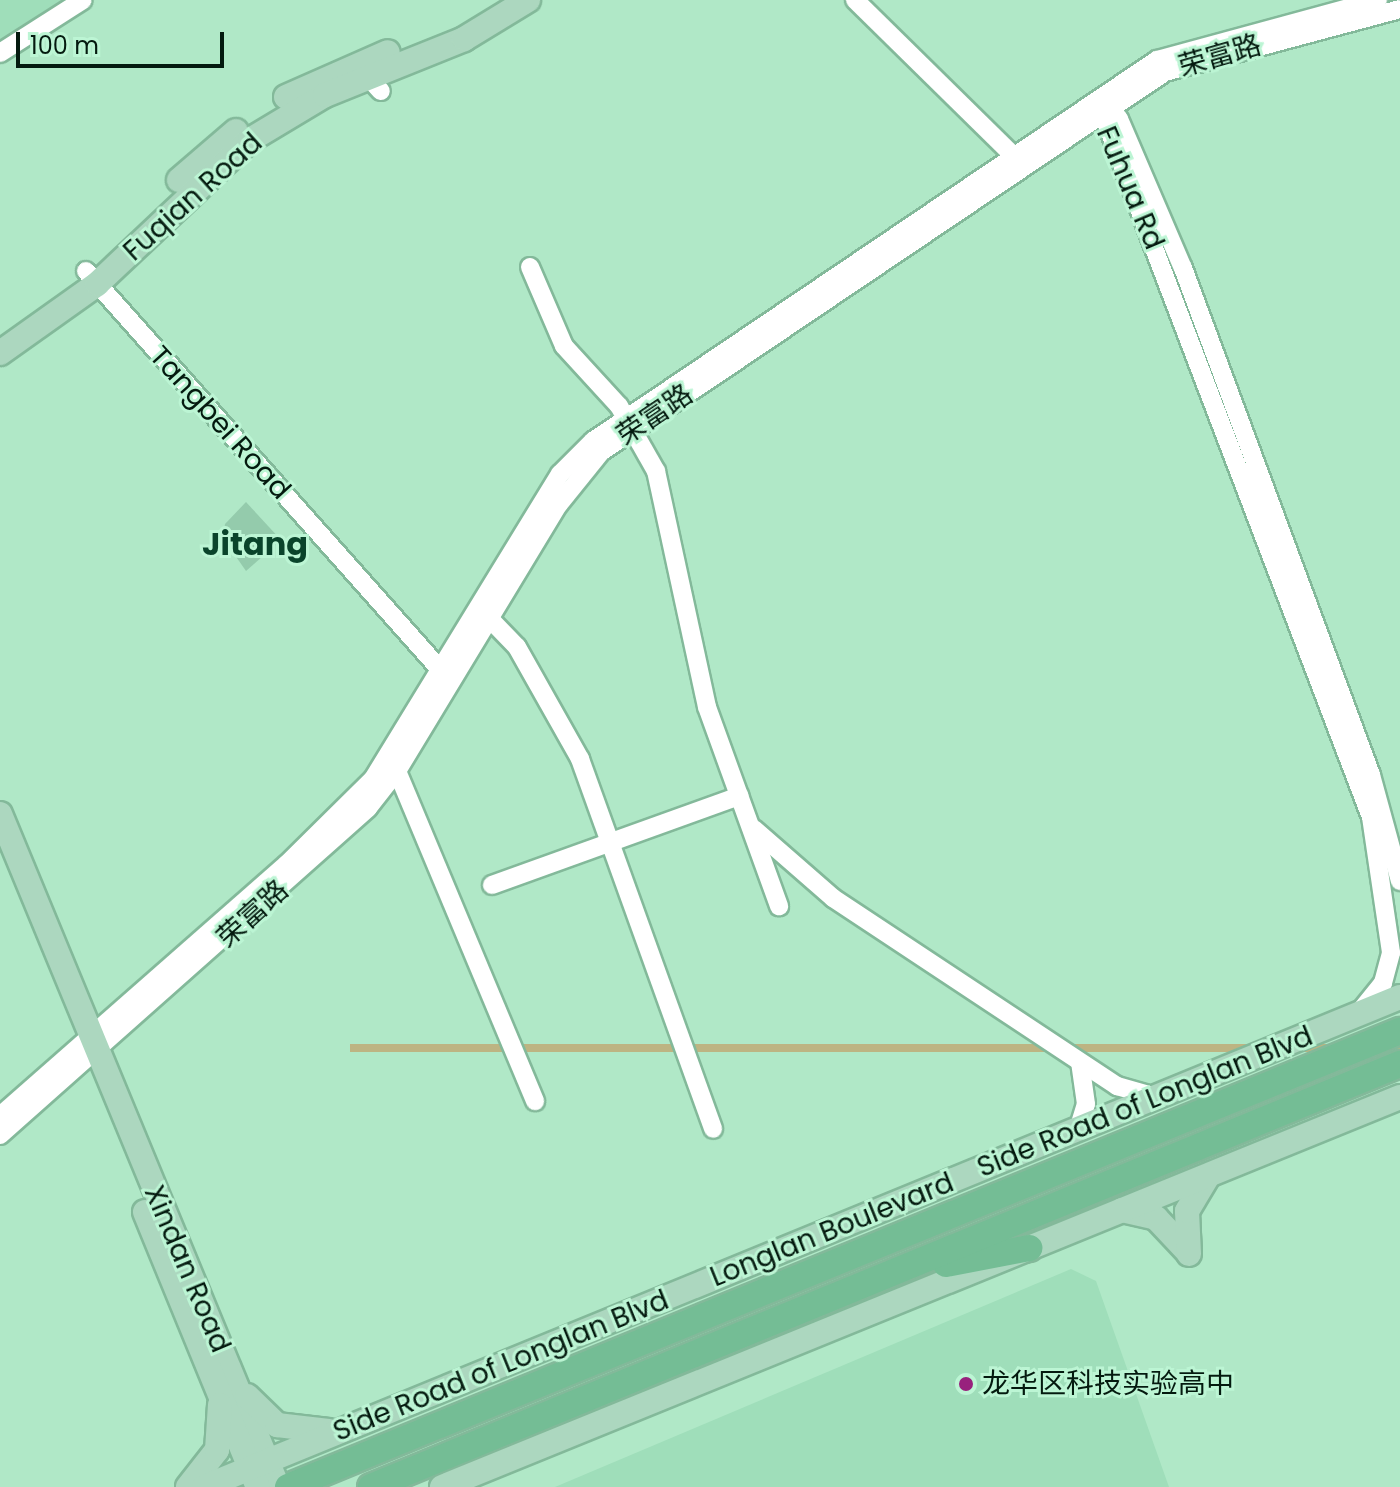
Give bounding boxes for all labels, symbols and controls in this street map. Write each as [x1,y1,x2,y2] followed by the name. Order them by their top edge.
[20,16,228,66] scale bar
[1175,28,1265,84] street label: 荣富路
[30,29,99,62] text: 100 m
[1089,121,1171,255] street label: Fuhua Rd
[117,126,269,268] street label: Fuqian Road
[142,340,298,506] street label: Tangbei Road
[611,378,699,452] street label: 荣富路
[202,525,308,563] district label: Jitang
[211,873,295,955] street label: 荣富路
[972,1019,1318,1185] street label: Side Road of Longlan Blvd
[705,1166,959,1294] street label: Longlan Boulevard
[137,1180,237,1358] street label: Xindan Road
[328,1283,674,1449] street label: Side Road of Longlan Blvd
[982,1367,1234,1401] place label: 龙华区科技实验高中
[957,1375,975,1393] marker: 龙华区科技实验高中

